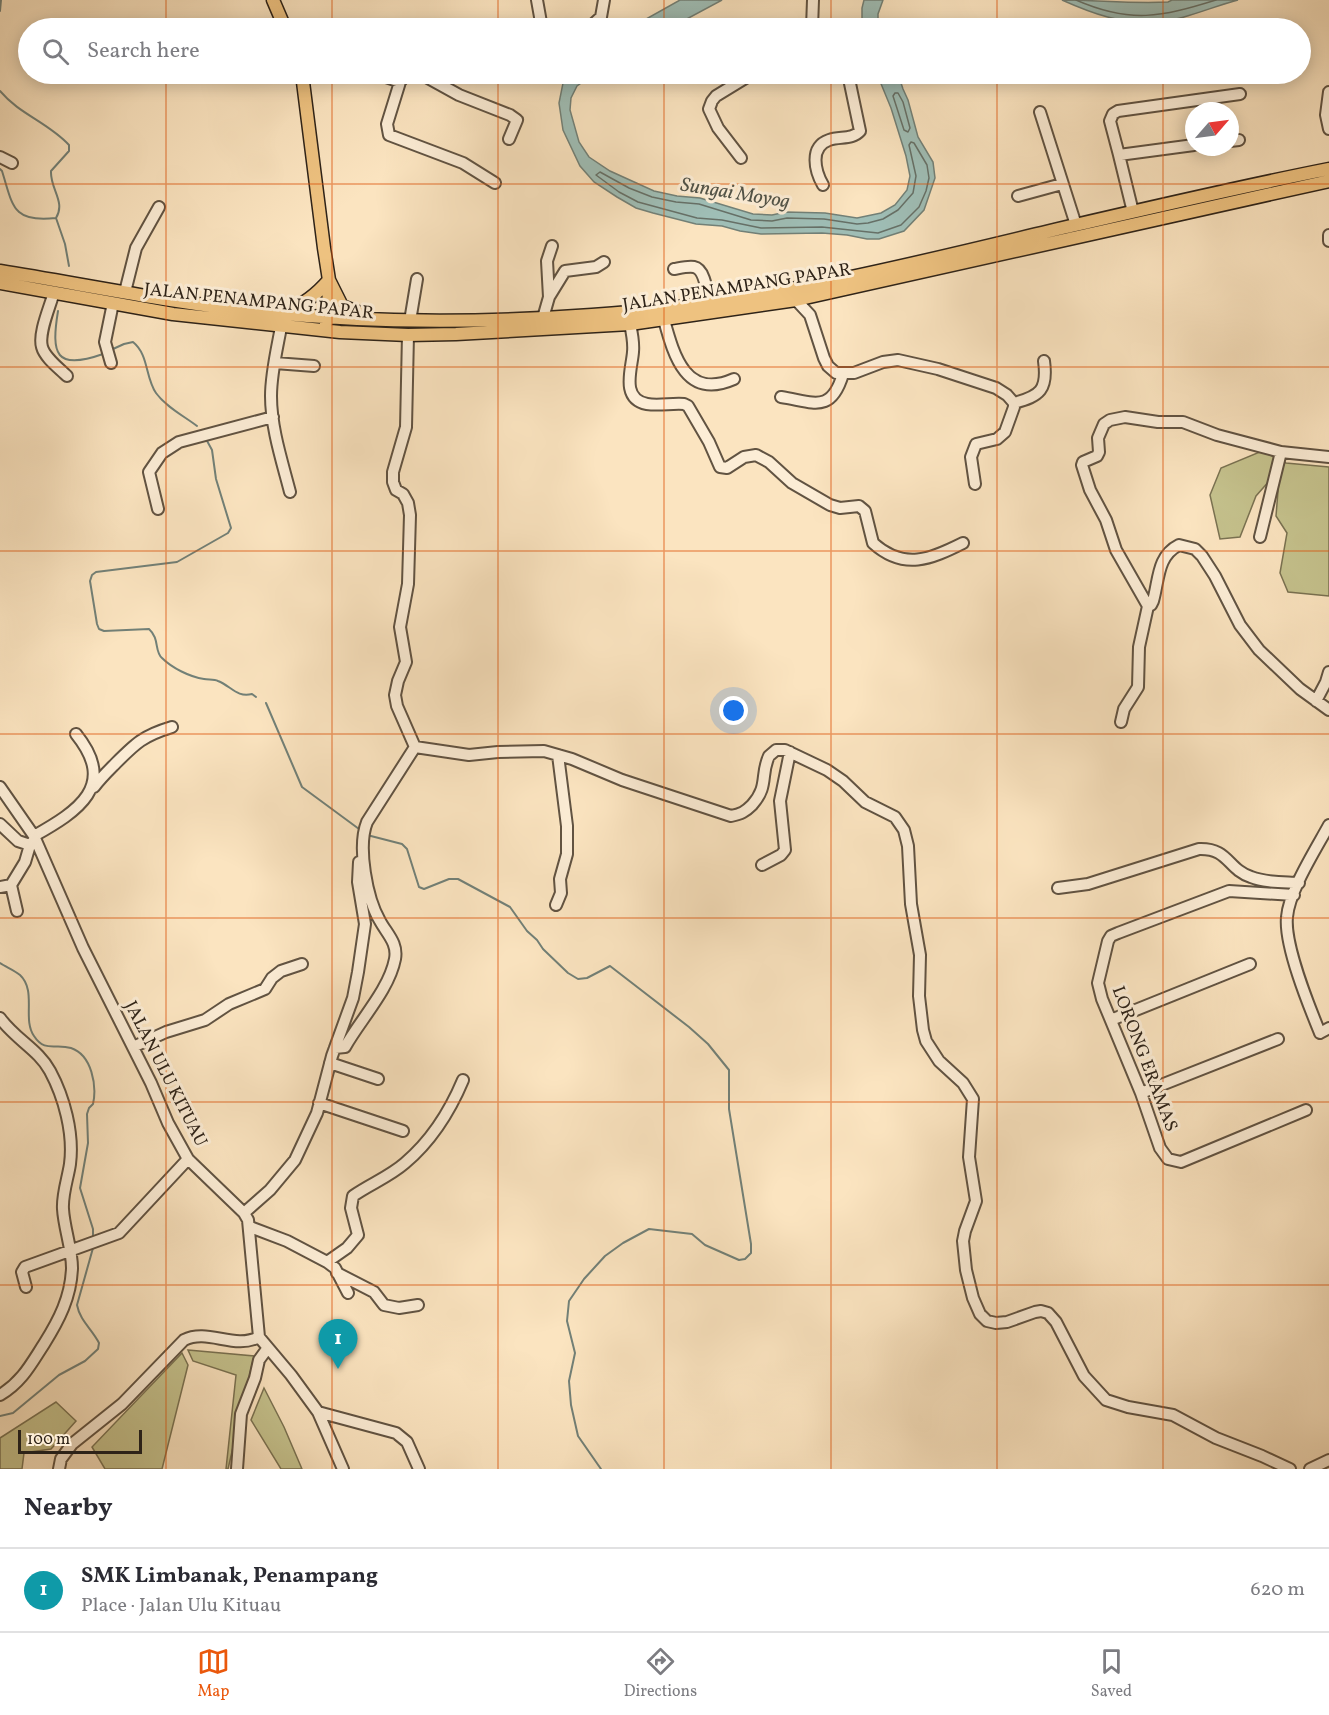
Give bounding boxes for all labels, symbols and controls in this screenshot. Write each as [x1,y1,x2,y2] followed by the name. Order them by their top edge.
[18,18,1311,84] search box
[39,35,72,68] icon: search
[87,36,200,67] text: Search here
[1185,102,1239,156] north arrow
[678,172,792,216] water label: Sungai Moyog
[621,258,853,318] street label: JALAN PENAMPANG PAPAR
[143,277,375,327] street label: JALAN PENAMPANG PAPAR
[719,696,748,725] your location
[1105,983,1183,1135] street label: LORONG ERAMAS
[117,997,213,1151] street label: JALAN ULU KITUAU
[318,1320,358,1369] pin: 1
[18,1427,142,1454] scale bar
[27,1429,70,1451] text: 100 m
[24,1490,113,1526] text: Nearby
[81,1561,378,1592] text: SMK Limbanak, Penampang
[39,1576,48,1604] text: 1
[1251,1576,1305,1604] text: 620 m
[81,1592,281,1620] text: Place · Jalan Ulu Kituau
[197,1645,230,1703] tab: Map
[624,1645,697,1703] tab: Directions
[1091,1645,1132,1703] tab: Saved

